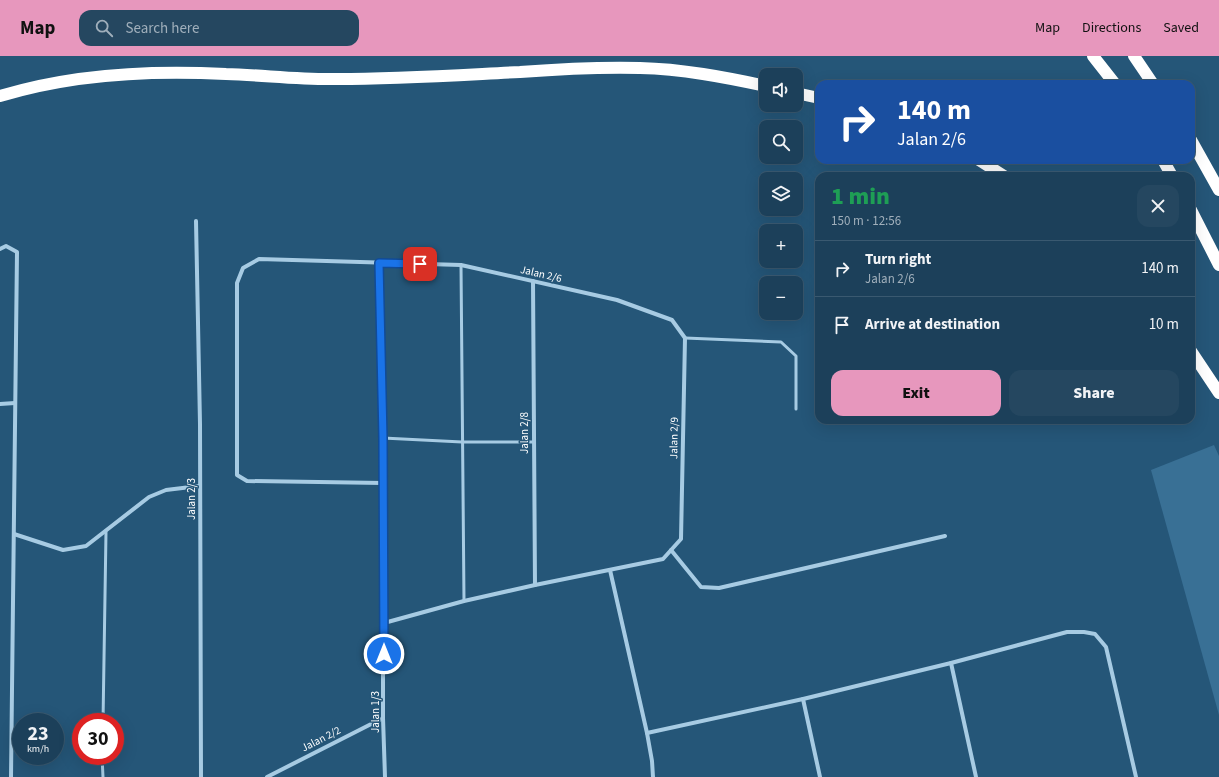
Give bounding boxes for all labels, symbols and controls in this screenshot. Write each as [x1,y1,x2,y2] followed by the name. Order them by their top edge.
[79,10,359,46] search box
[20,15,55,42] text: Map
[93,17,115,39] icon: search
[125,18,199,39] text: Search here
[1035,18,1060,38] text: Map
[1082,18,1141,38] text: Directions
[1163,18,1199,38] text: Saved
[759,68,803,320] map controls
[759,68,803,112] button: sound
[897,90,971,130] text: 140 m
[831,96,883,148] icon: right
[759,120,803,164] button: search
[897,127,966,152] text: Jalan 2/6
[759,172,803,216] button: layers
[831,179,890,214] text: 1 min
[1137,185,1179,227] button: close
[831,212,901,230] text: 150 m · 12:56
[759,224,803,268] button: +
[403,247,437,281] pin
[865,249,931,270] text: Turn right
[409,253,431,275] icon: arrive
[831,258,853,280] icon: right
[1141,258,1179,279] text: 140 m
[519,262,564,286] street label: Jalan 2/6
[865,270,915,288] text: Jalan 2/6
[759,276,803,320] button: −
[831,314,853,336] icon: arrive
[865,314,1000,335] text: Arrive at destination
[1149,314,1179,335] text: 10 m
[831,370,1001,416] button: Exit
[1009,370,1179,416] button: Share
[517,411,532,454] street label: Jalan 2/8
[666,417,682,459] street label: Jalan 2/9
[184,478,199,520] street label: Jalan 2/3
[363,633,405,675] position arrow
[368,691,383,733] street label: Jalan 1/3
[72,713,124,765] speed limit sign: 30
[27,720,49,748] text: 23
[299,723,343,755] street label: Jalan 2/2
[27,742,49,756] text: km/h

